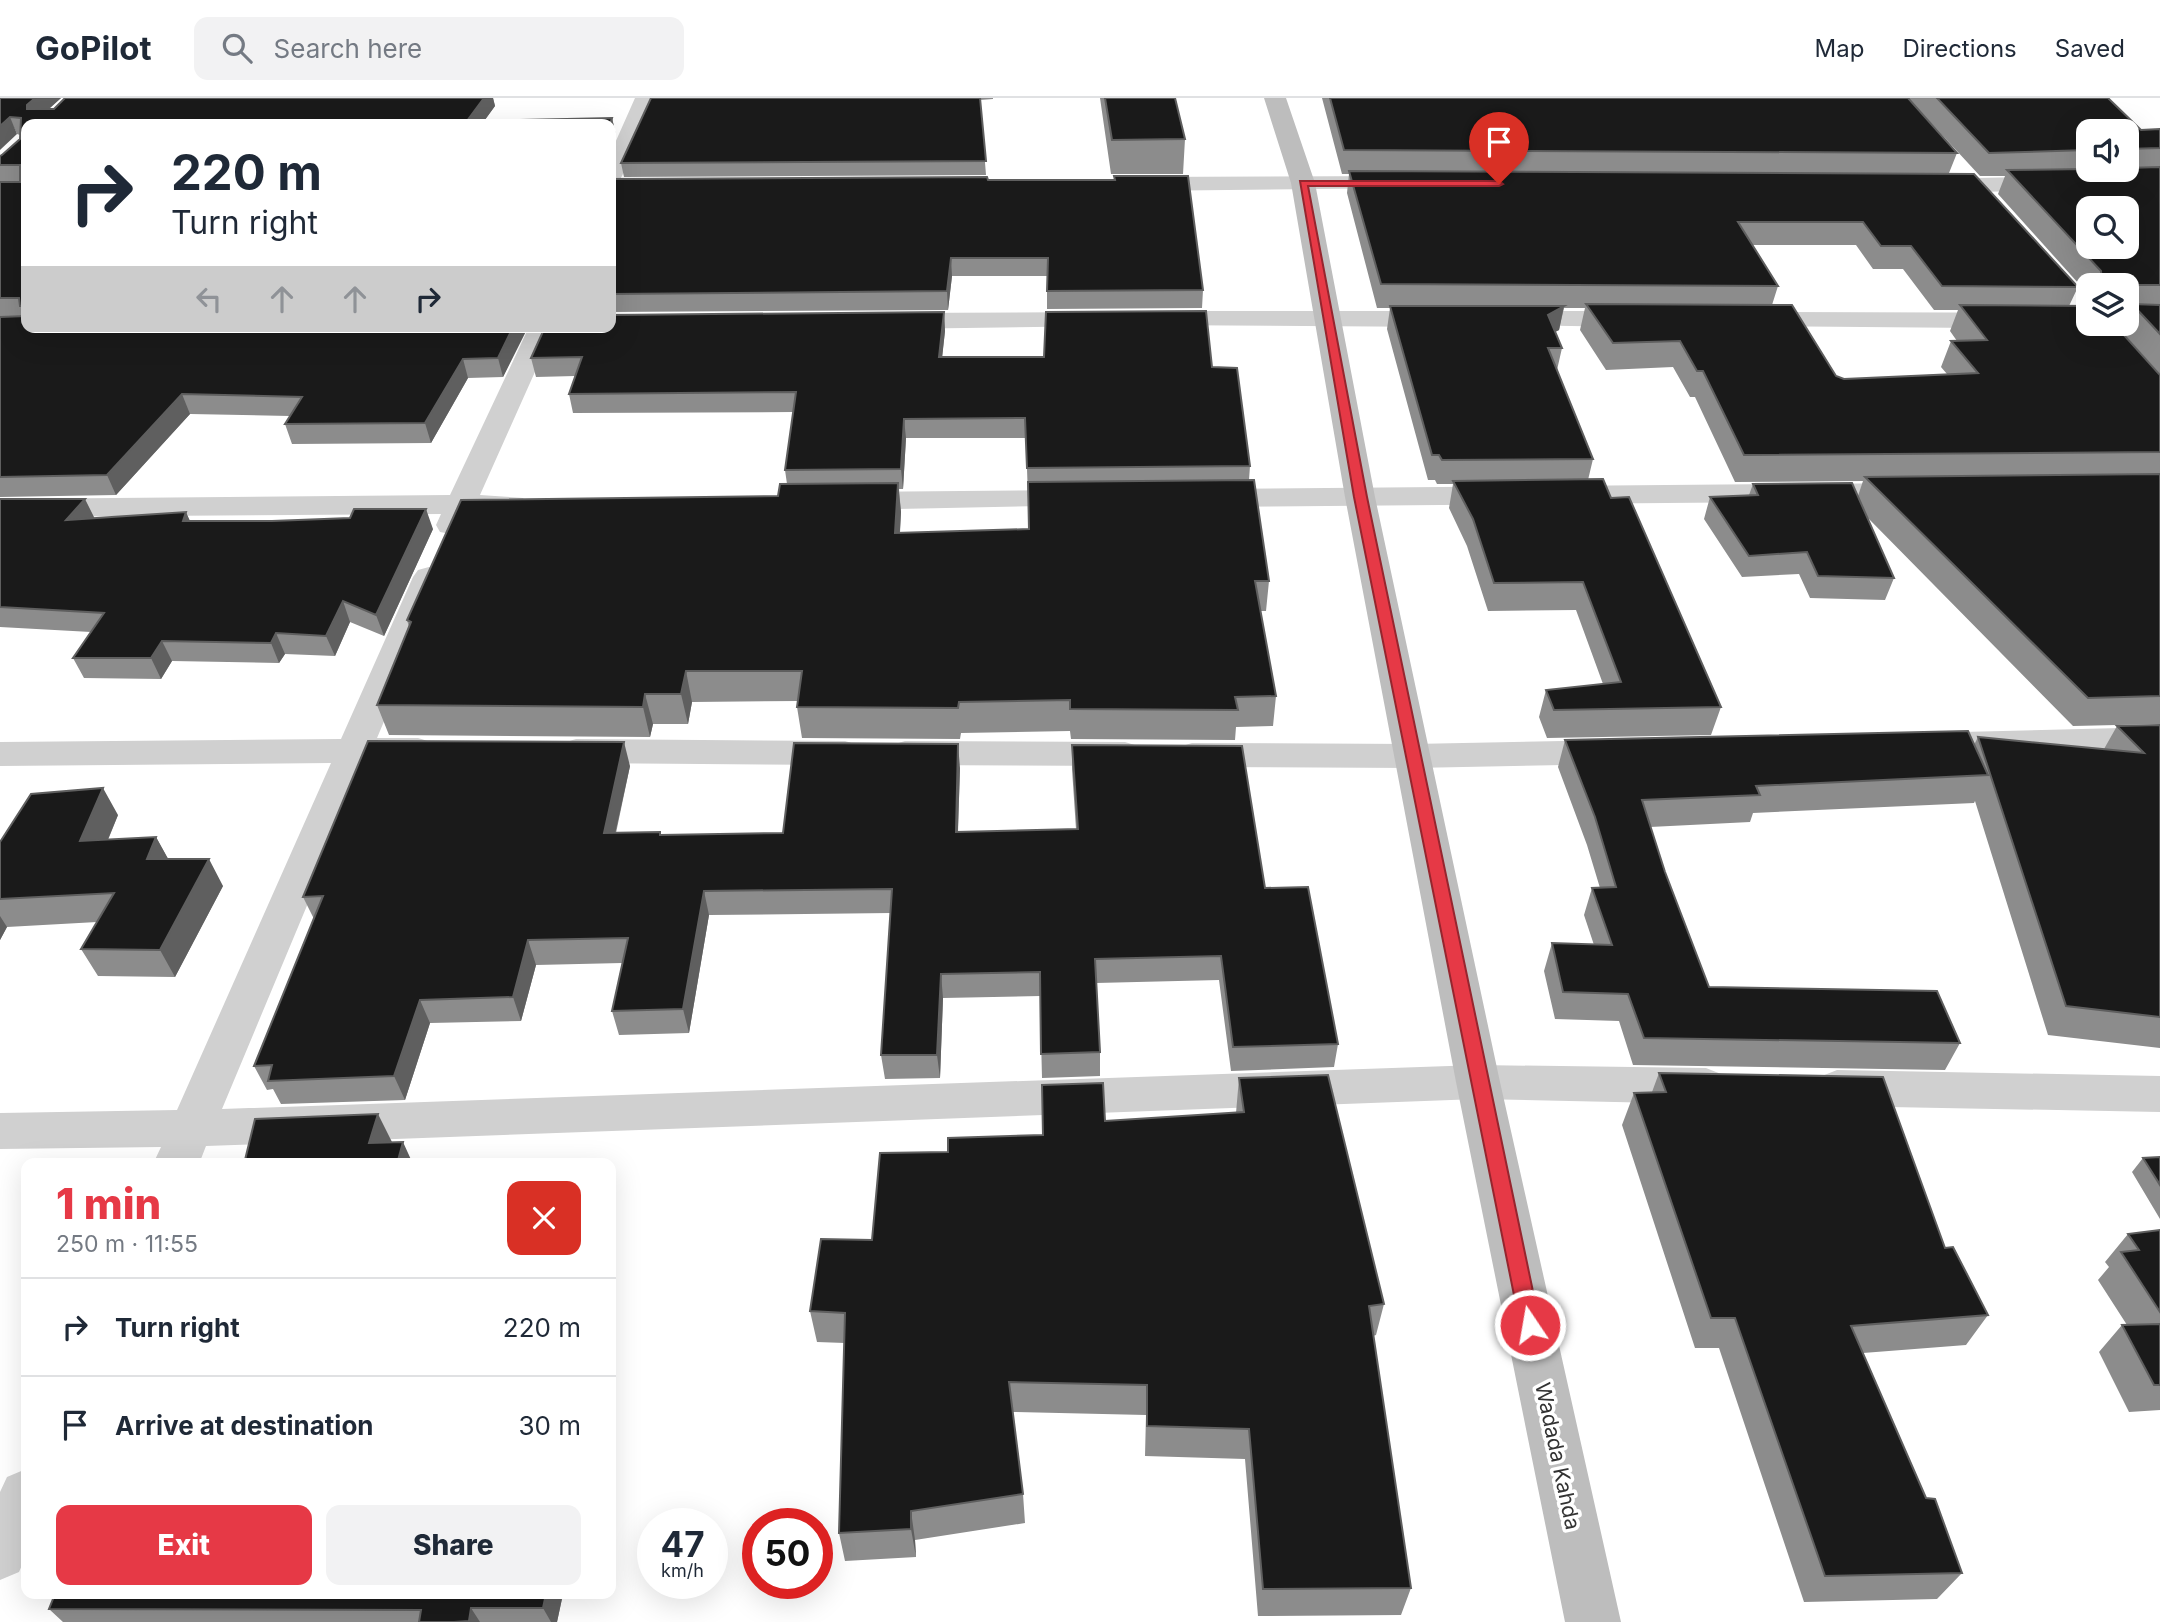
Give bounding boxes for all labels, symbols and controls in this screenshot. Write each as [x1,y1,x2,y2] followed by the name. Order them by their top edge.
[194,17,684,80] search box
[35,28,152,68] text: GoPilot
[218,29,256,67] icon: search
[274,33,422,64] text: Search here
[1815,34,1864,63] text: Map
[1902,34,2017,63] text: Directions
[2055,34,2125,63] text: Saved
[1469,112,1529,184] pin
[2076,119,2139,336] map controls
[2076,119,2139,182] button: sound
[1480,123,1518,161] icon: arrive
[171,143,322,202] text: 220 m
[56,147,147,238] icon: right
[2076,196,2139,259] button: search
[171,203,318,242] text: Turn right
[2076,273,2139,336] button: layers
[190,280,228,318] icon: left
[263,280,301,318] icon: ahead
[336,280,374,318] icon: ahead
[409,280,447,318] icon: right
[56,1178,161,1229] text: 1 min
[507,1181,581,1255] button: close
[56,1230,198,1258] text: 250 m · 11:55
[1493,1288,1567,1362] position arrow
[56,1308,94,1346] icon: right
[115,1312,240,1343] text: Turn right
[503,1312,581,1343] text: 220 m
[1530,1380,1586,1532] street label: Wadada Kahda
[56,1406,94,1444] icon: arrive
[115,1410,374,1441] text: Arrive at destination
[518,1410,581,1441] text: 30 m
[56,1505,312,1585] button: Exit
[326,1505,581,1585] button: Share
[742,1508,833,1599] speed limit sign: 50
[660,1523,705,1565] text: 47
[661,1560,704,1581] text: km/h

